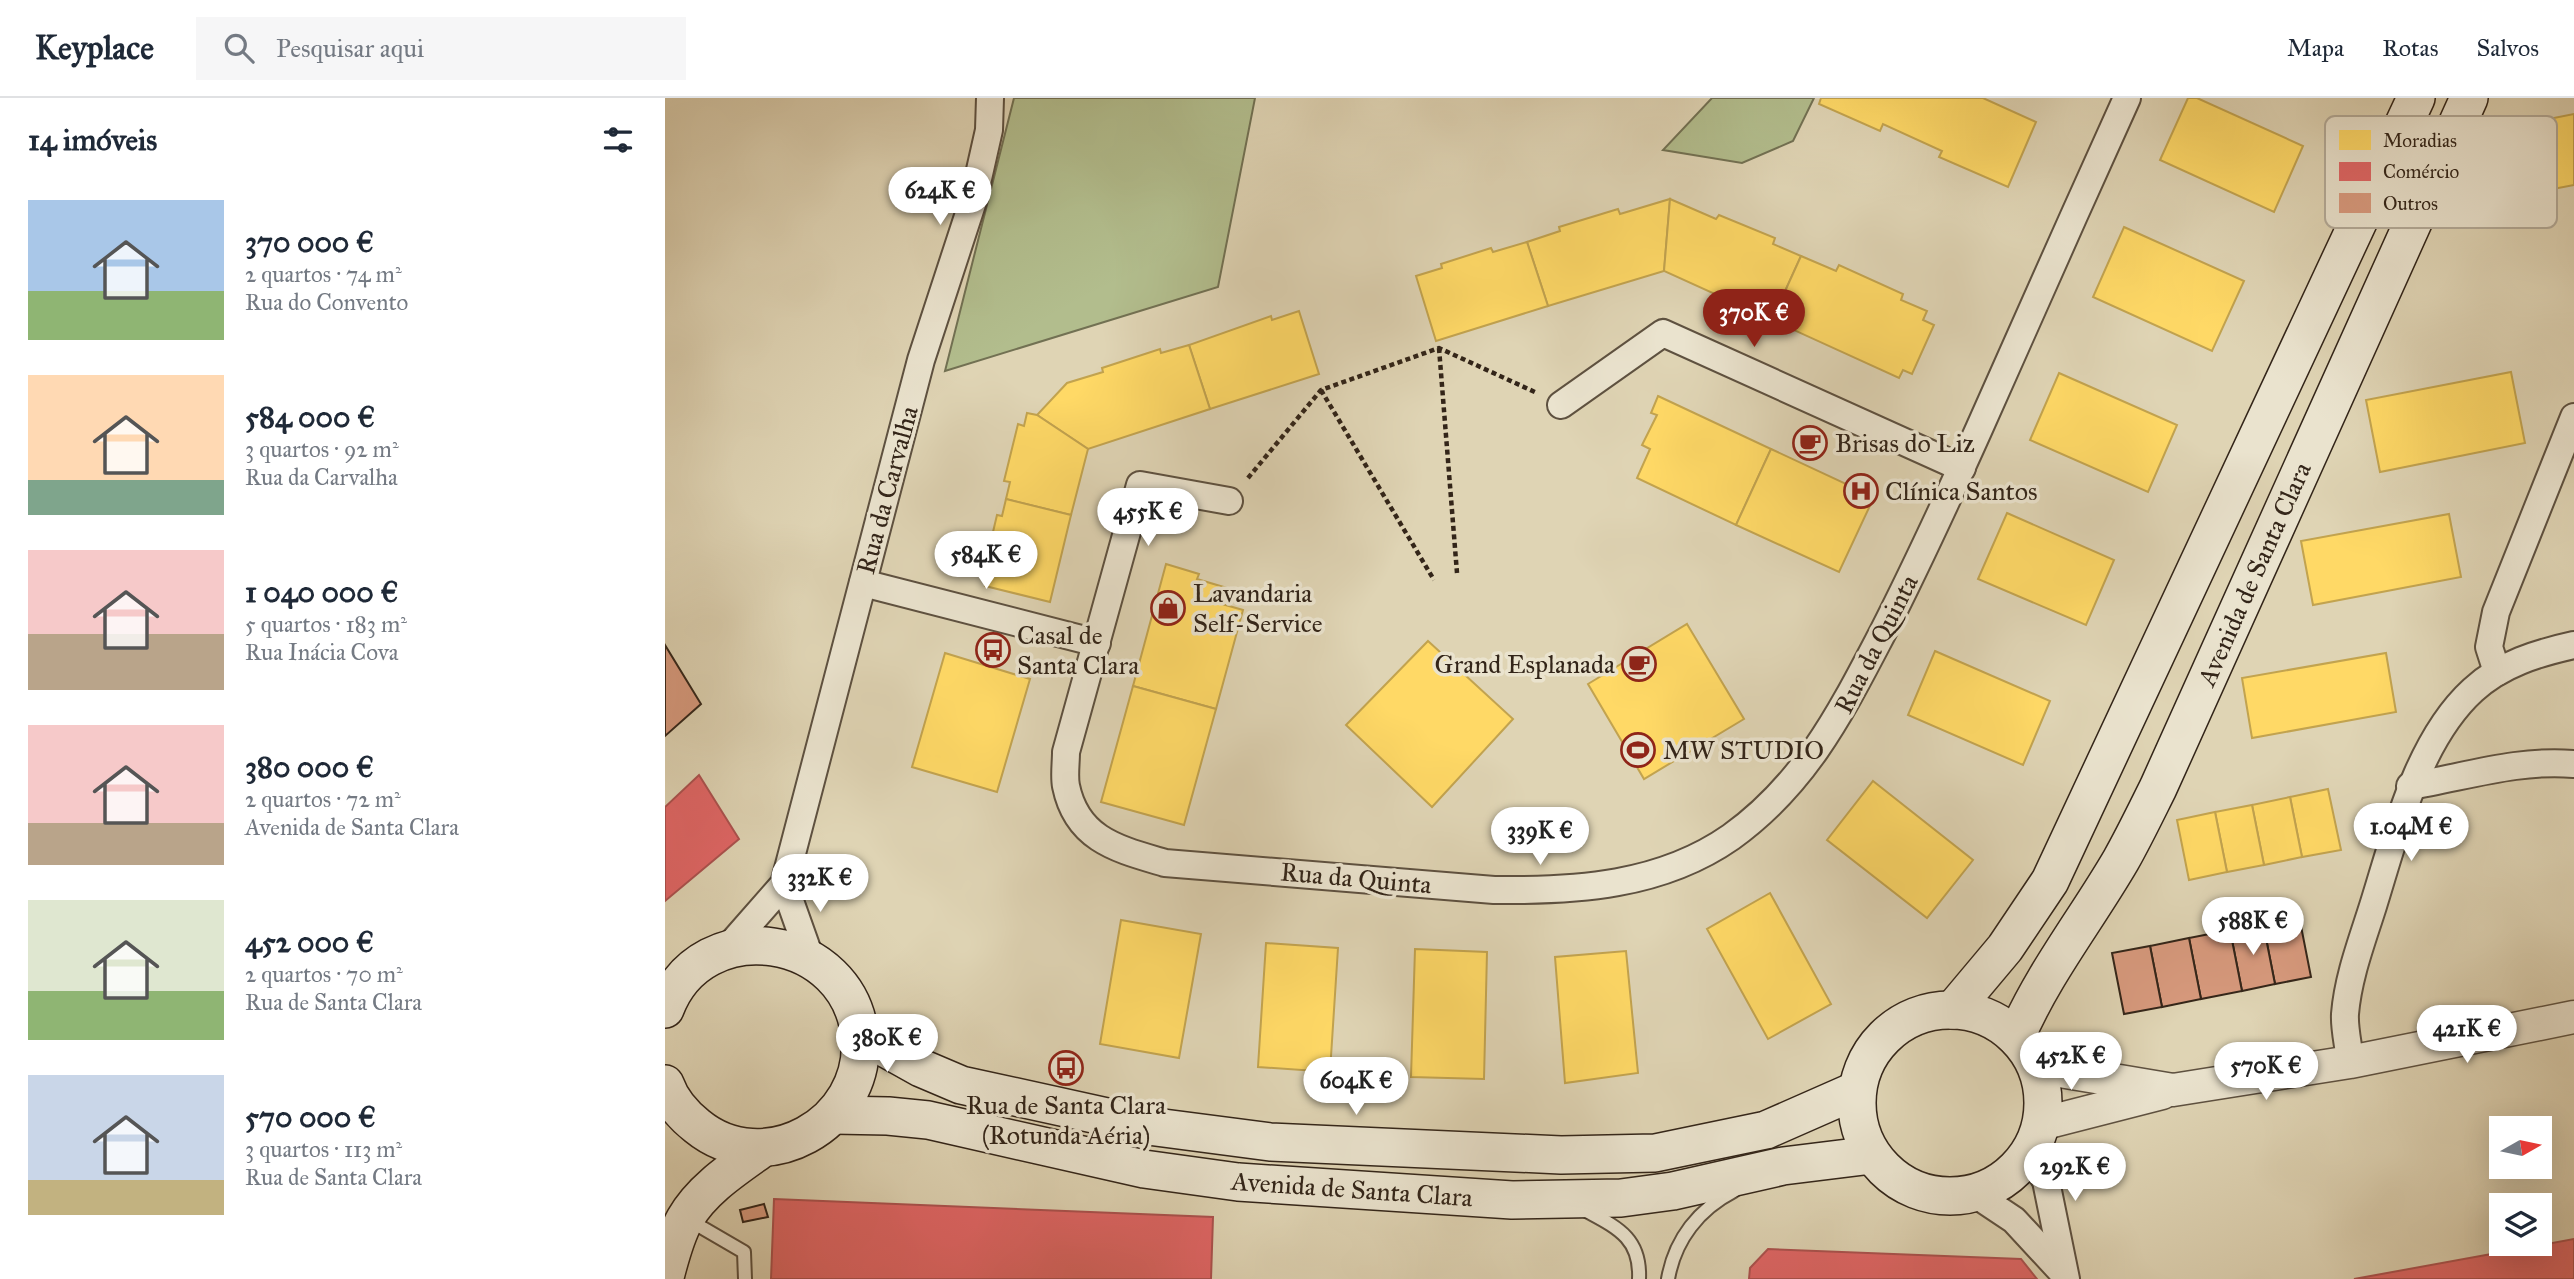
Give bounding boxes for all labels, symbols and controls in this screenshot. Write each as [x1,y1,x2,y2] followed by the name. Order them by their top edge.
[196,17,686,80] search box
[35,28,154,68] text: Keyplace
[220,29,258,67] icon: search
[276,32,424,64] text: Pesquisar aqui
[2287,33,2344,63] text: Mapa
[2382,33,2438,63] text: Rotas
[2476,33,2539,63] text: Salvos
[2325,116,2557,228] legend
[599,121,637,159] icon: filters
[28,122,157,158] text: 14 imóveis
[2383,129,2457,152] text: Moradias
[2383,160,2460,183] text: Comércio
[883,167,997,227] pin: 624K €
[904,176,976,204] text: 624K €
[2383,192,2438,215] text: Outros
[245,224,374,260] text: 370 000 €
[84,228,168,312] icon: home
[245,260,402,288] text: 2 quartos · 74 m²
[245,288,408,316] text: Rua do Convento
[1697,289,1811,349] pin: 370K €
[1719,298,1789,326] text: 370K €
[245,399,375,435] text: 584 000 €
[849,402,925,578] street label: Rua da Carvalha
[84,403,168,487] icon: home
[1791,424,1829,462] cafe icon: Brisas do Liz
[1835,427,1975,459] place label: Brisas do Liz
[245,435,399,463] text: 3 quartos · 92 m²
[2190,457,2318,692] street label: Avenida de Santa Clara
[245,463,398,491] text: Rua da Carvalha
[1842,472,1880,510] hospital icon: Clínica Santos
[1885,475,2037,507] place label: Clínica Santos
[1091,489,1205,548] pin: 455K €
[1113,497,1183,525] text: 455K €
[929,532,1043,591] pin: 584K €
[951,540,1021,568] text: 584K €
[1827,569,1925,719] street label: Rua da Quinta
[245,574,398,610] text: 1 040 000 €
[1193,577,1323,639] place label: Lavandaria Self-Service
[84,578,168,662] icon: home
[1149,589,1187,627] shop icon: Lavandaria Self-Service
[245,610,407,638] text: 5 quartos · 183 m²
[1017,619,1139,681] place label: Casal de Santa Clara
[974,631,1012,669] bus stop icon: Casal de Santa Clara
[245,638,399,666] text: Rua Inácia Cova
[1620,645,1658,683] cafe icon: Grand Esplanada
[1434,648,1615,680] place label: Grand Esplanada
[1619,731,1657,769] sports icon: MW STUDIO
[1663,734,1824,766] place label: MW STUDIO
[245,749,374,785] text: 380 000 €
[84,753,168,837] icon: home
[245,785,401,813] text: 2 quartos · 72 m²
[2346,804,2476,863] pin: 1.04M €
[1483,808,1597,867] pin: 339K €
[2370,812,2452,840] text: 1.04M €
[245,813,459,841] text: Avenida de Santa Clara
[1507,816,1573,844] text: 339K €
[763,854,877,914] pin: 332K €
[1279,855,1433,901] street label: Rua da Quinta
[788,863,852,891] text: 332K €
[2196,898,2310,957] pin: 588K €
[2218,906,2288,934] text: 588K €
[245,924,374,960] text: 452 000 €
[84,928,168,1012] icon: home
[245,960,403,988] text: 2 quartos · 70 m²
[245,988,422,1016] text: Rua de Santa Clara
[2410,1006,2524,1065] pin: 421K €
[830,1014,944,1074] pin: 380K €
[2433,1014,2501,1042] text: 421K €
[852,1023,922,1051] text: 380K €
[2014,1032,2128,1092] pin: 452K €
[2036,1041,2106,1069] text: 452K €
[2209,1042,2323,1102] pin: 570K €
[1047,1049,1085,1087] bus stop icon: Rua de Santa Clara (Rotunda Aéria)
[2230,1051,2302,1079] text: 570K €
[1299,1058,1413,1117] pin: 604K €
[1319,1066,1393,1094] text: 604K €
[966,1089,1166,1151] place label: Rua de Santa Clara (Rotunda Aéria)
[245,1099,376,1135] text: 570 000 €
[84,1103,168,1187] icon: home
[2489,1116,2551,1180] north arrow
[2489,1116,2552,1256] map controls
[245,1135,402,1163] text: 3 quartos · 113 m²
[2018,1144,2132,1203] pin: 292K €
[2040,1152,2110,1180] text: 292K €
[245,1163,422,1191] text: Rua de Santa Clara
[1229,1165,1474,1213] street label: Avenida de Santa Clara
[2489,1193,2552,1256] button: layers

